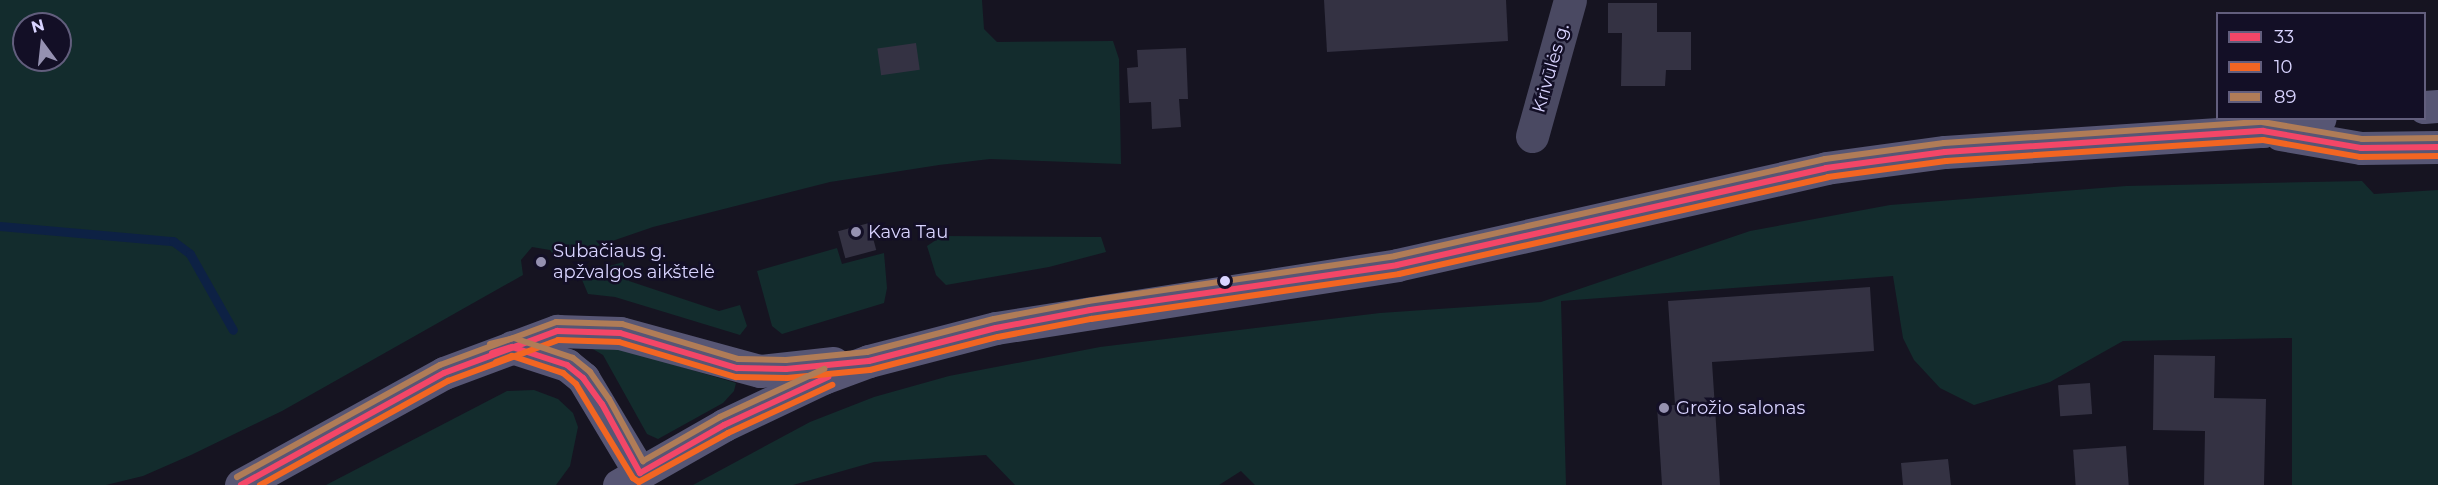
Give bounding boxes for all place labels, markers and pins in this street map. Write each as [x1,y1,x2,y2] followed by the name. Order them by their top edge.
[868,221,948,243] place label: Kava Tau
[849,225,863,239] marker: Kava Tau
[553,241,715,284] place label: Subačiaus g. apžvalgos aikštelė
[534,255,548,269] marker: Subačiaus g. apžvalgos aikštelė
[1219,275,1231,287] unlabelled marker
[1676,397,1805,419] place label: Grožio salonas
[1657,401,1671,415] marker: Grožio salonas

